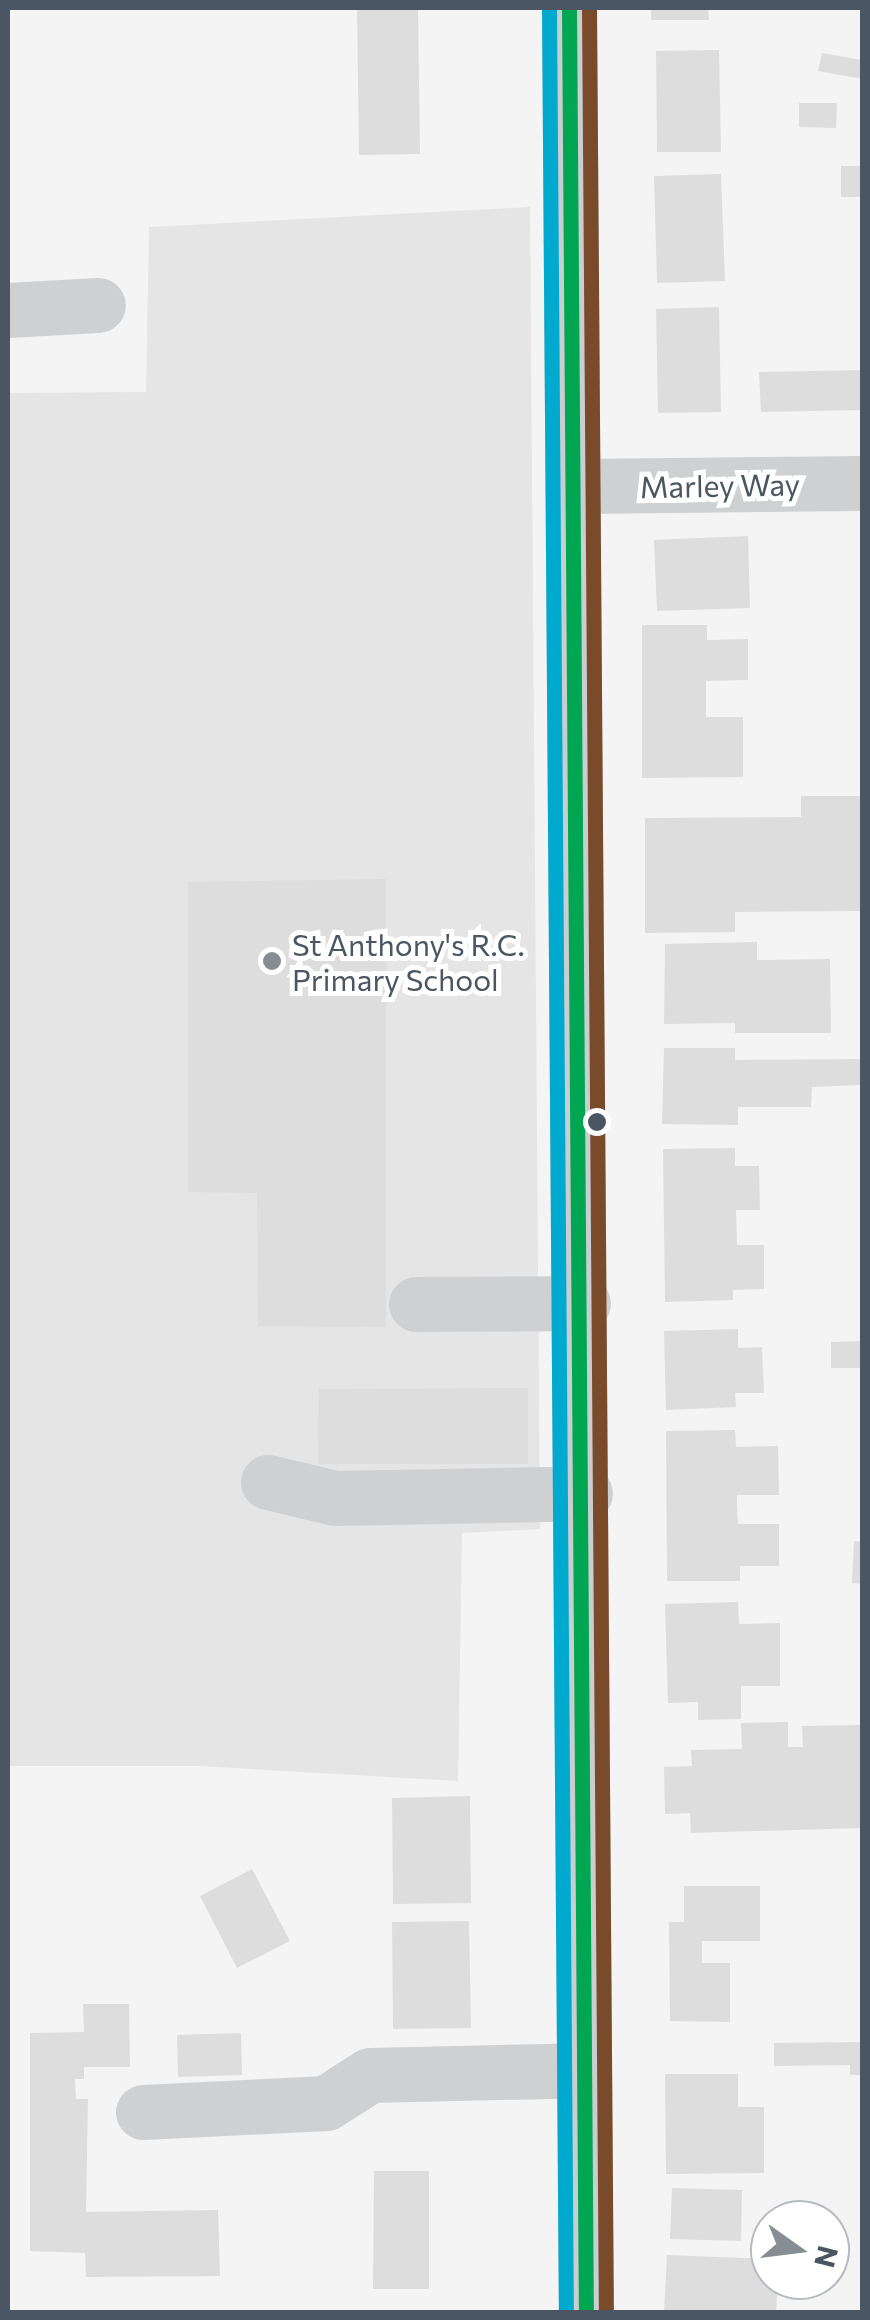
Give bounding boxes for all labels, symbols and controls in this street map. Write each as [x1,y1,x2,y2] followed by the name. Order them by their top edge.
[640,466,800,504] street label: Marley Way
[292,926,524,996] place label: St Anthony's R.C. Primary School
[261,950,283,972] marker: St Anthony's R.C. Primary School
[587,1112,607,1132] unlabelled marker
[750,2200,850,2300] north arrow
[808,2242,846,2271] text: N

